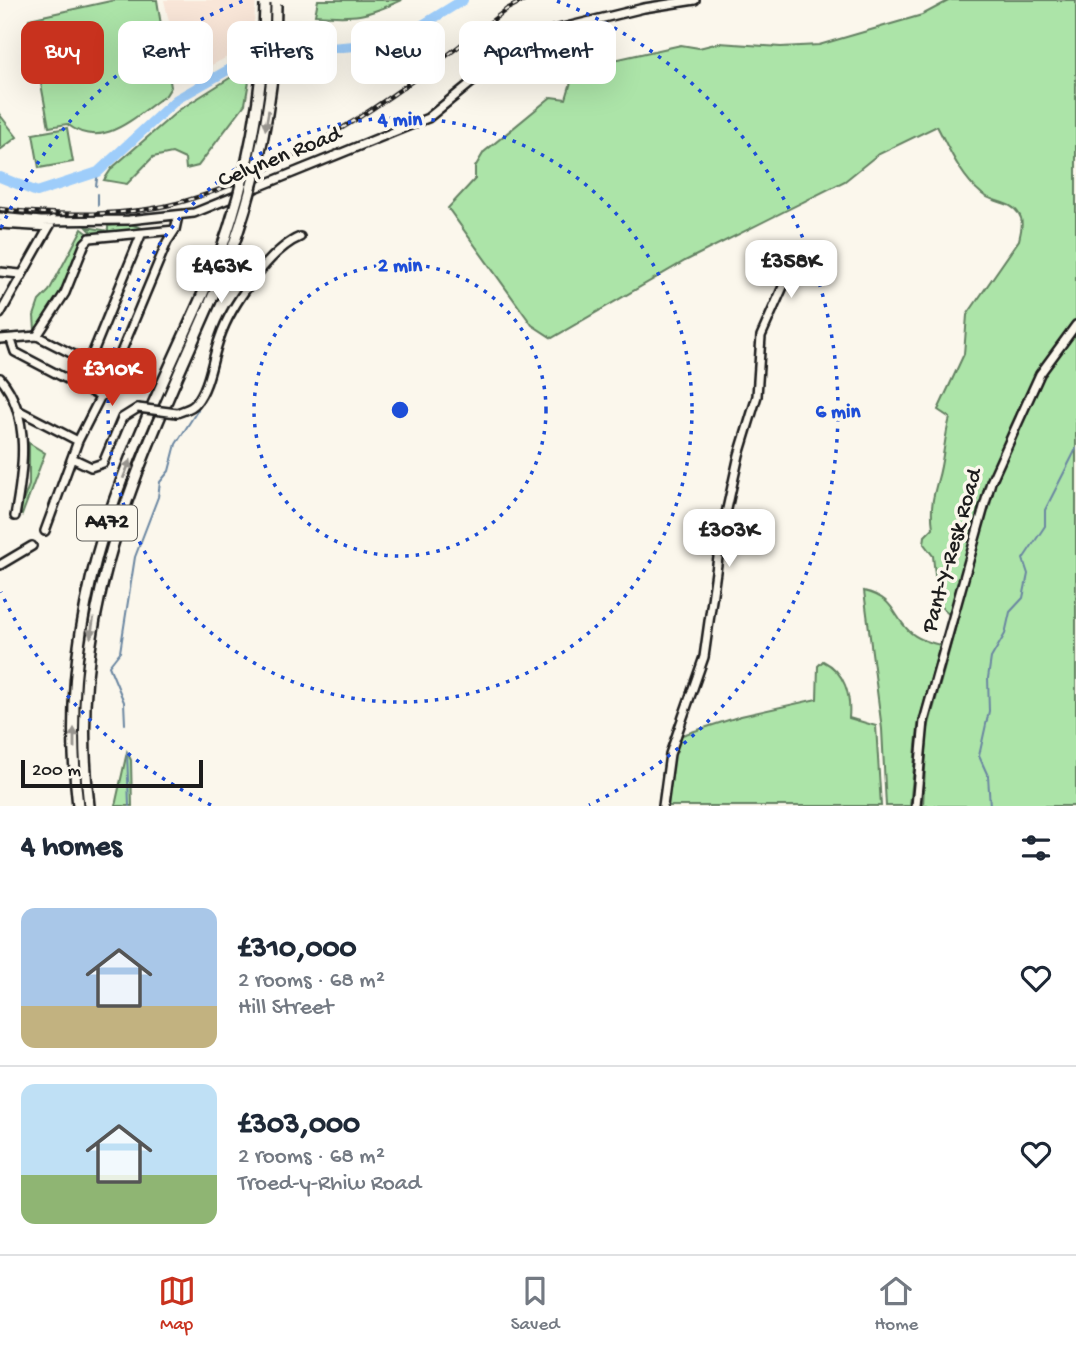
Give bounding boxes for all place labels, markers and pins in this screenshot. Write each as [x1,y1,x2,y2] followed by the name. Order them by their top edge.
[742,240,840,300] pin: £358K
[172,246,270,305] pin: £463K
[63,348,161,408] pin: £310K
[388,398,412,422] centre of rings
[680,510,778,569] pin: £303K

